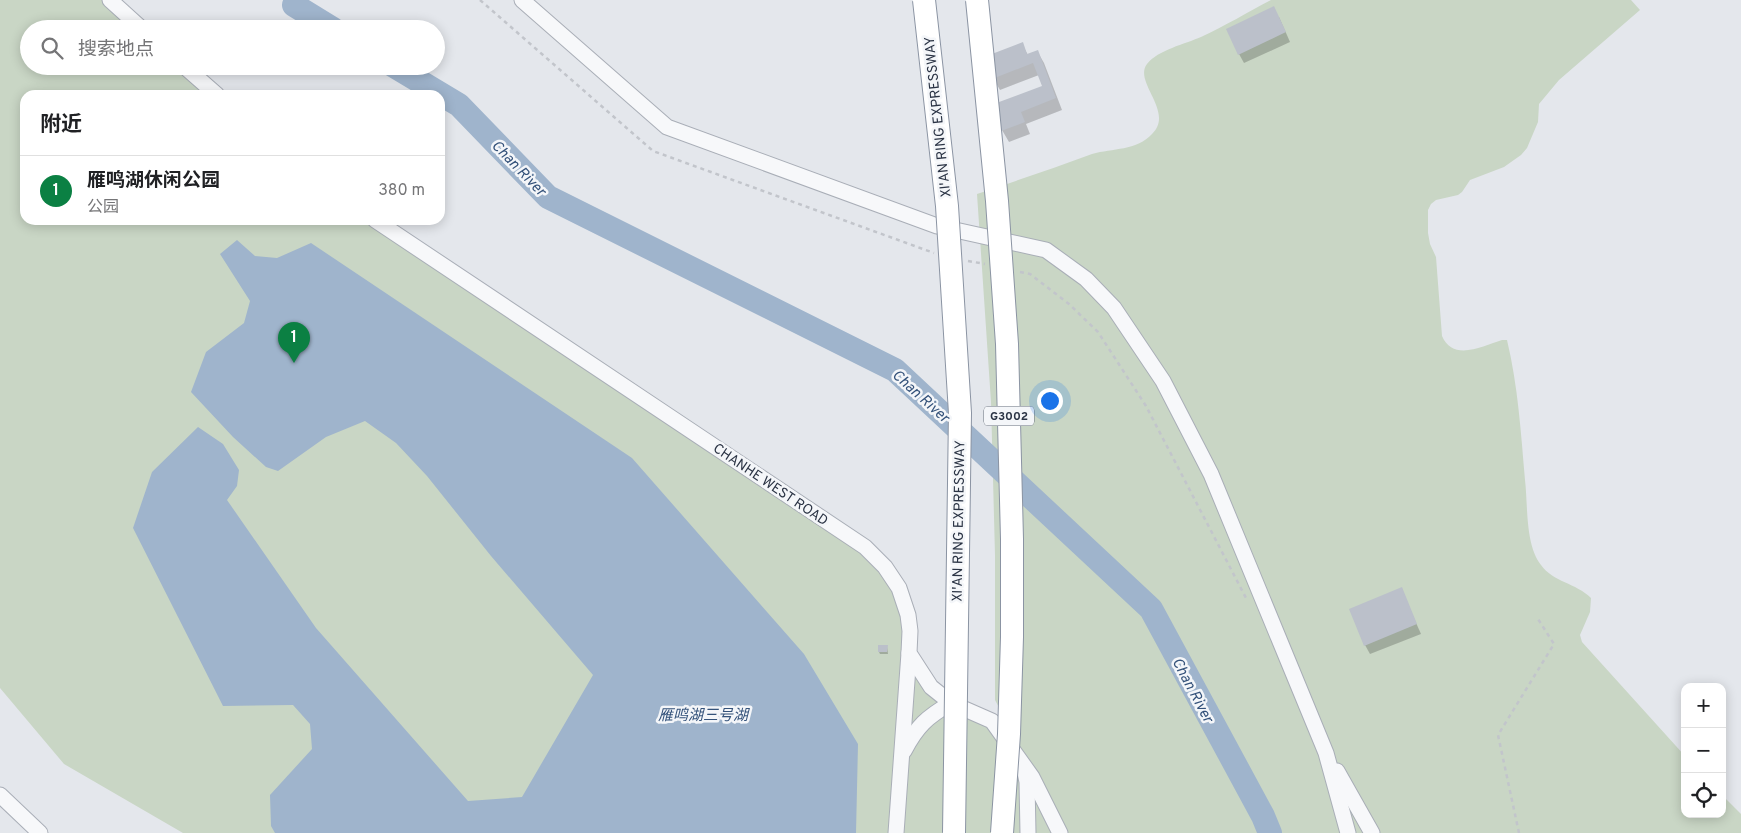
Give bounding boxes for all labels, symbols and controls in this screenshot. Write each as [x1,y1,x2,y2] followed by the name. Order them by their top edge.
[20,20,445,75] search box
[38,34,66,62] icon: search
[922,36,955,198] street label: XI'AN RING EXPRESSWAY
[78,38,154,62] text: 搜索地点
[40,112,82,139] text: 附近
[486,137,550,202] water label: Chan River
[87,169,220,193] text: 雁鸣湖休闲公园
[53,181,59,201] text: 1
[378,181,425,201] text: 380 m
[87,198,119,218] text: 公园
[278,322,310,363] pin: 1
[887,366,954,429] water label: Chan River
[1037,388,1063,414] your location
[984,406,1034,426] road number: G3002
[709,440,831,530] street label: CHANHE WEST ROAD
[950,440,969,602] street label: XI'AN RING EXPRESSWAY
[1167,655,1217,728] water label: Chan River
[1681,683,1726,818] map controls
[1681,683,1726,728] button: +
[658,707,750,726] water label: 雁鸣湖三号湖
[1681,728,1726,773] button: −
[1681,773,1726,818] button: locate

